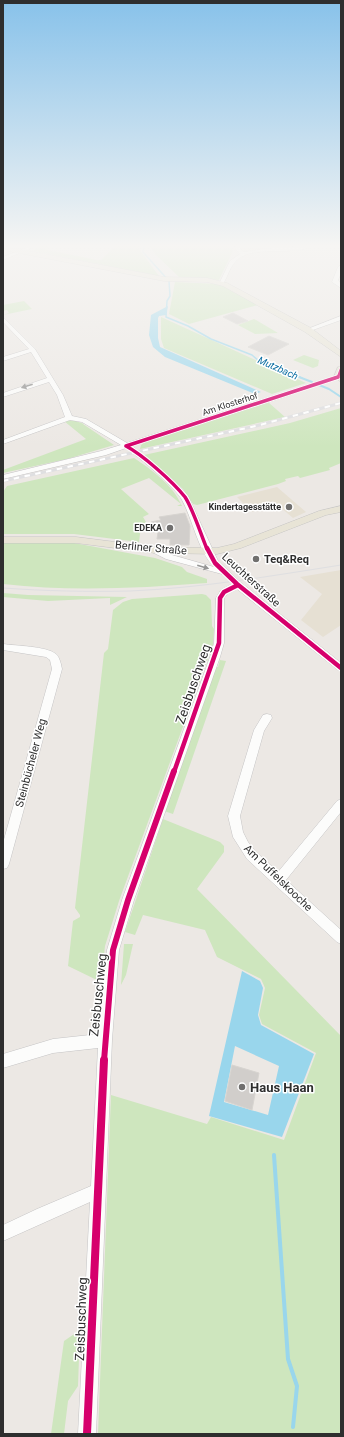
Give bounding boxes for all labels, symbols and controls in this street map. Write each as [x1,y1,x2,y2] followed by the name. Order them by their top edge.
[256,354,300,382] water label: Mutzbach
[20,383,32,389] one-way arrow
[201,390,260,418] street label: Am Klosterhof
[208,502,281,512] place label: Kindertagesstätte
[284,502,294,512] marker: Kindertagesstätte
[134,523,163,533] place label: EDEKA
[165,523,175,533] marker: EDEKA
[115,538,188,558] street label: Berliner Straße
[219,550,283,610] street label: Leuchterstraße
[264,553,309,566] place label: Teq&Req
[251,554,261,564] marker: Teq&Req
[197,564,209,570] one-way arrow
[172,642,214,726] street label: Zeisbuschweg
[13,717,49,809] street label: Steinbücheler Weg
[241,842,315,914] street label: Am Puffelskooche
[86,953,110,1037] street label: Zeisbuschweg
[250,1080,314,1095] place label: Haus Haan
[237,1082,247,1092] marker: Haus Haan
[72,1277,90,1361] street label: Zeisbuschweg

